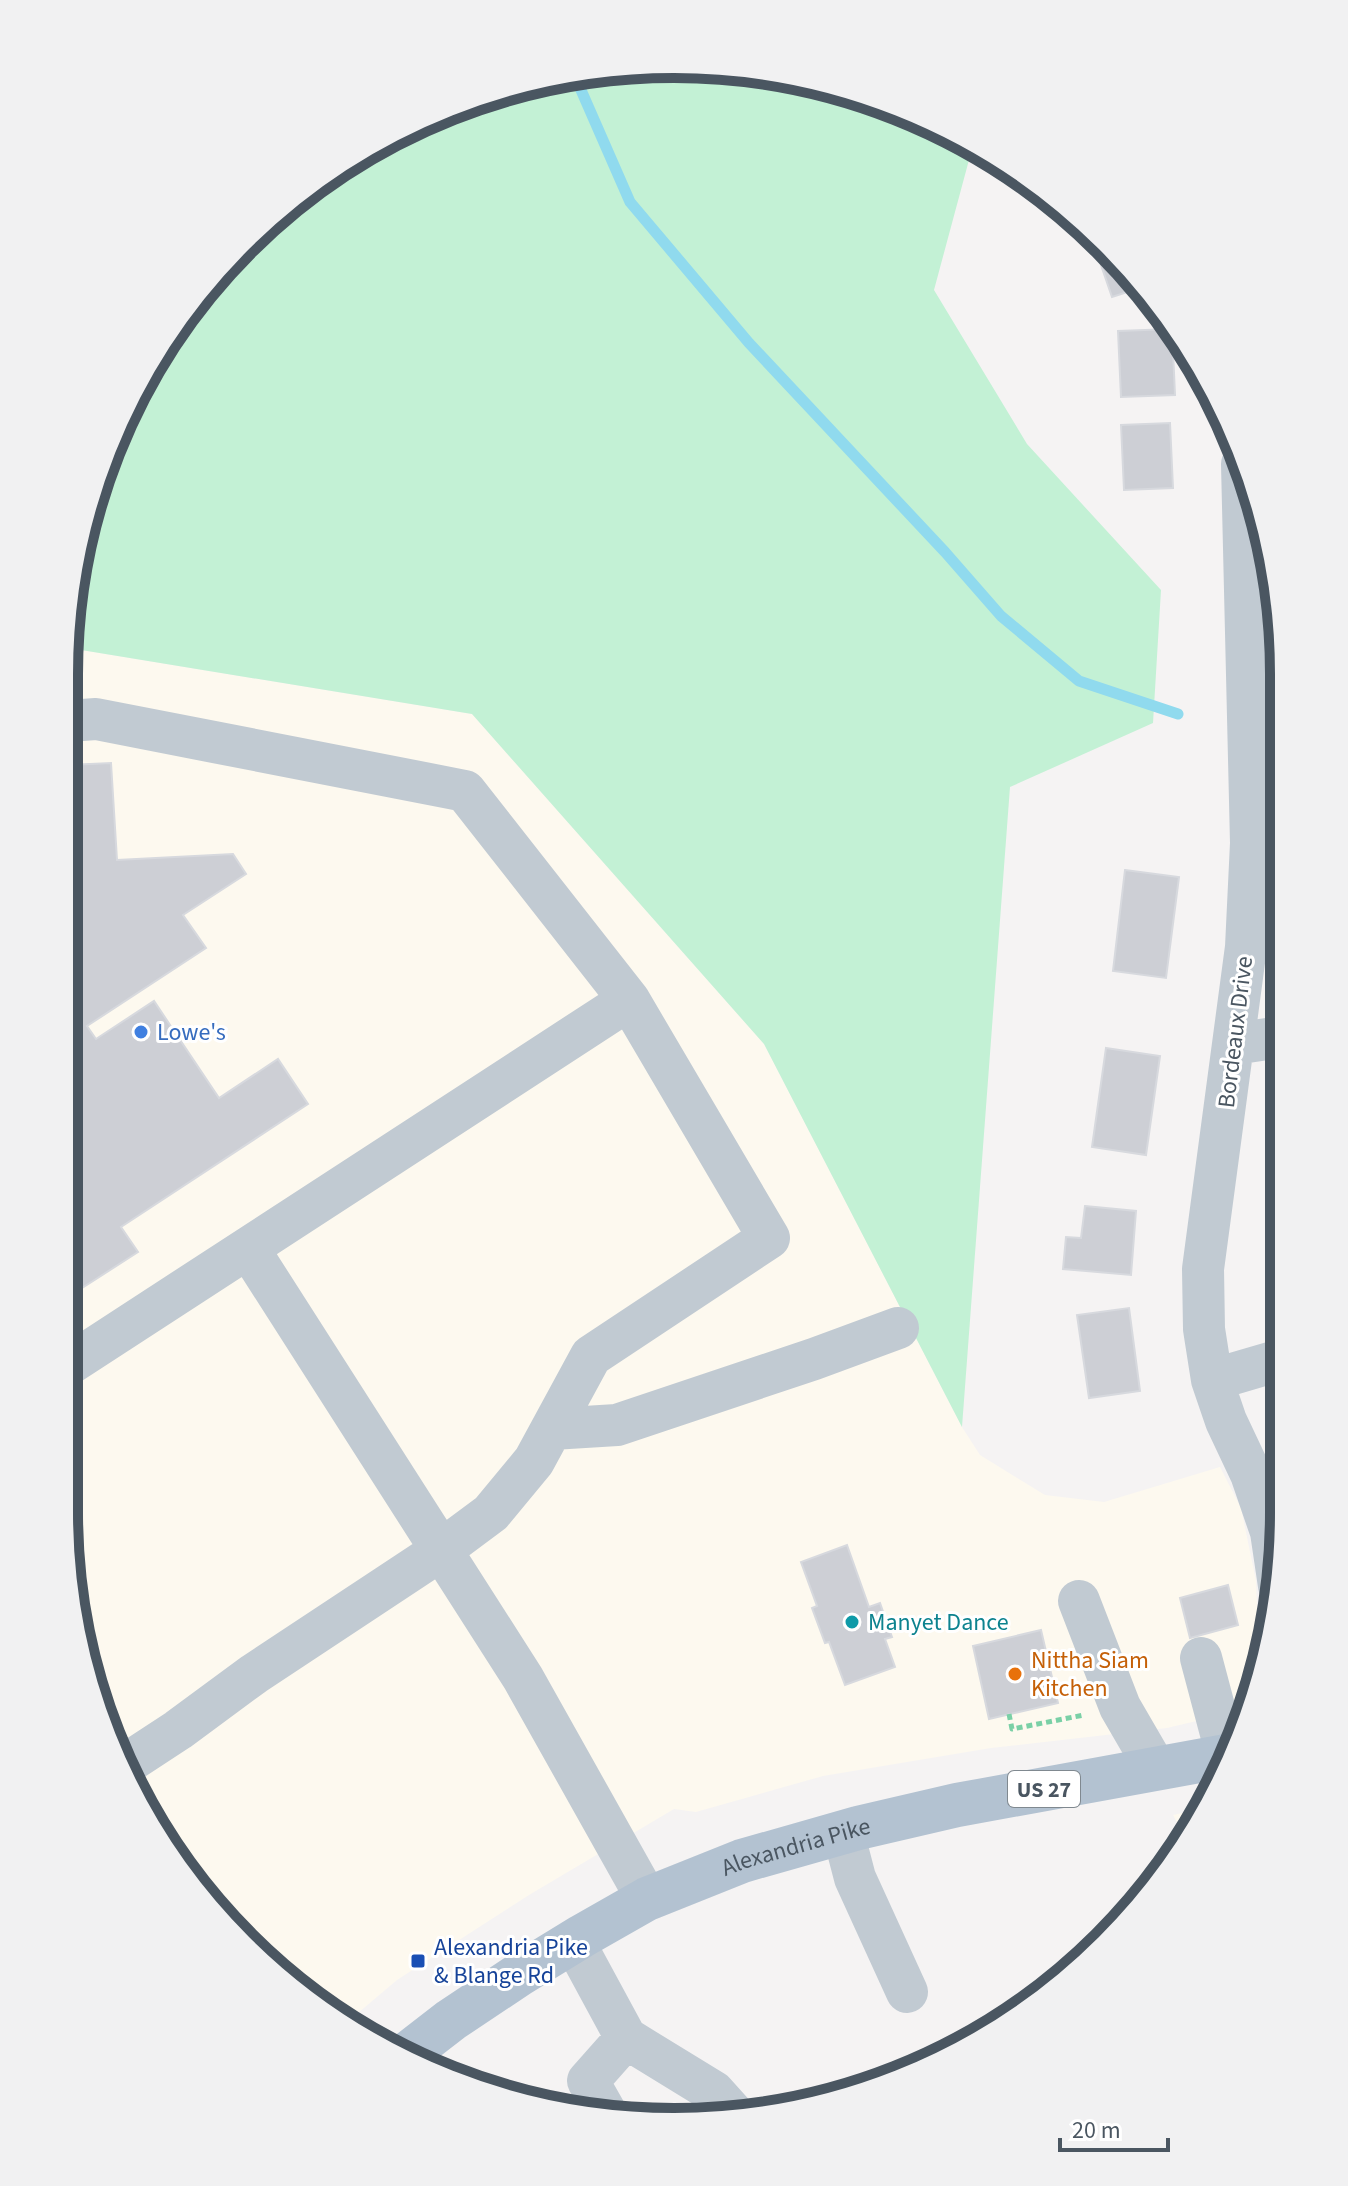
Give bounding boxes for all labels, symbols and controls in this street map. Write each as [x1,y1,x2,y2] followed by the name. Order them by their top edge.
[1209,954,1262,1110] street label: Bordeaux Drive
[157,1015,226,1050] place label: Lowe's
[132,1023,150,1041] marker: Lowe's
[868,1605,1009,1640] place label: Manyet Dance
[843,1613,861,1631] marker: Manyet Dance
[1031,1643,1149,1706] place label: Nittha Siam Kitchen
[1006,1665,1024,1683] marker: Nittha Siam Kitchen
[1008,1771,1080,1807] road number: US 27
[716,1809,874,1886] street label: Alexandria Pike
[434,1930,588,1993] place label: Alexandria Pike & Blange Rd
[409,1952,427,1970] marker: Alexandria Pike & Blange Rd
[1060,2102,1168,2152] scale bar
[1072,2113,1121,2148] text: 20 m

